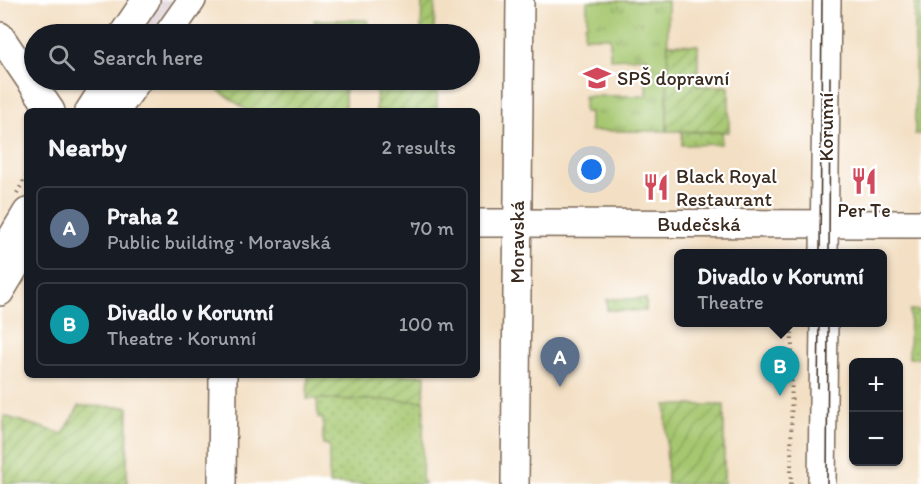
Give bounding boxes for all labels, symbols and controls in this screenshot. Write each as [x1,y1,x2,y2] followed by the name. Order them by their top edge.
[24,24,480,90] search box
[45,41,78,74] icon: search
[93,44,203,71] text: Search here
[582,63,612,93] school or university icon: SPŠ dopravní
[617,66,729,90] place label: SPŠ dopravní
[814,93,838,161] street label: Korunní
[48,131,127,163] text: Nearby
[382,135,456,159] text: 2 results
[577,155,606,184] your location
[676,164,777,211] place label: Black Royal Restaurant
[849,166,879,196] restaurant icon: Per Te
[641,172,671,202] restaurant icon: Black Royal Restaurant
[837,198,891,222] place label: Per Te
[505,200,529,283] street label: Moravská
[107,203,178,230] text: Praha 2
[657,212,741,236] street label: Budečská
[63,216,76,240] text: A
[410,216,454,240] text: 70 m
[107,230,331,254] text: Public building · Moravská
[674,249,887,327] popup
[697,263,864,290] text: Divadlo v Korunní
[697,290,764,314] text: Theatre
[107,299,274,326] text: Divadlo v Korunní
[63,312,76,336] text: B
[399,312,454,336] text: 100 m
[107,326,256,350] text: Theatre · Korunní
[540,338,580,387] pin: A
[760,346,800,396] pin: B
[849,358,903,466] map controls
[849,358,903,412] button: +
[849,412,903,466] button: −

